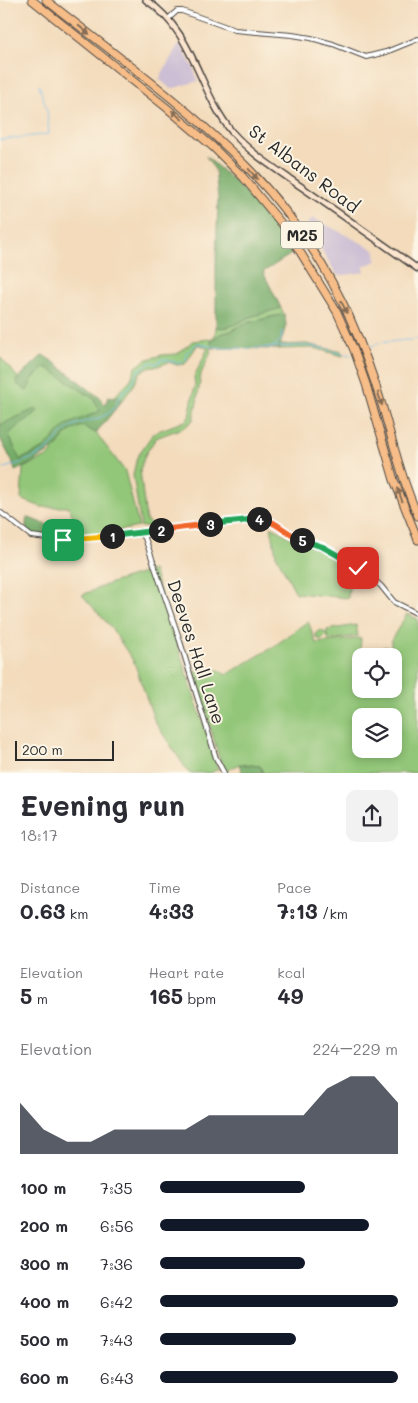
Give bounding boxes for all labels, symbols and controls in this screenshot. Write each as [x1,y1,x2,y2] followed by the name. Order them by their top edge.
[77,25,90,36] one-way arrow
[170,110,183,121] one-way arrow
[244,119,365,218] street label: St Albans Road
[247,167,258,180] one-way arrow
[281,222,323,248] road number: M25
[341,300,349,314] one-way arrow
[377,391,384,406] one-way arrow
[396,488,403,503] one-way arrow
[246,506,272,532] pin: 4
[255,510,264,529] text: 4
[198,512,222,536] pin: 3
[206,515,215,534] text: 3
[148,518,174,542] pin: 2
[42,519,84,561] pin
[158,521,165,540] text: 2
[100,524,124,548] pin: 1
[49,526,77,554] icon: arrive
[109,527,116,546] text: 1
[290,528,314,552] pin: 5
[298,531,307,550] text: 5
[337,547,379,589] pin
[344,554,372,582] icon: check
[162,576,232,727] street label: Deeves Hall Lane
[352,648,402,758] map controls
[352,648,402,698] button: locate
[352,708,402,758] button: layers
[15,738,114,761] scale bar
[22,740,63,759] text: 200 m
[20,787,185,823] text: Evening run
[346,790,398,842] button: share
[20,824,58,845] text: 18:17
[20,878,80,897] text: Distance
[149,878,181,897] text: Time
[277,878,312,897] text: Pace
[20,897,65,924] text: 0.63
[149,897,194,924] text: 4:33
[277,897,318,924] text: 7:13
[65,904,88,923] text: km
[318,904,348,923] text: /km
[20,963,83,982] text: Elevation
[149,963,224,982] text: Heart rate
[277,963,305,982] text: kcal
[20,982,32,1009] text: 5
[149,982,183,1009] text: 165
[277,982,303,1009] text: 49
[32,989,48,1008] text: m
[183,989,216,1008] text: bpm
[20,1038,92,1059] text: Elevation
[313,1038,398,1059] text: 224–229 m
[20,1177,66,1198] text: 100 m
[100,1177,133,1198] text: 7:35
[20,1215,68,1236] text: 200 m
[100,1215,134,1236] text: 6:56
[20,1253,69,1274] text: 300 m
[100,1253,133,1274] text: 7:36
[20,1291,69,1312] text: 400 m
[100,1291,133,1312] text: 6:42
[20,1329,68,1350] text: 500 m
[100,1329,133,1350] text: 7:43
[20,1367,69,1388] text: 600 m
[100,1367,133,1388] text: 6:43

